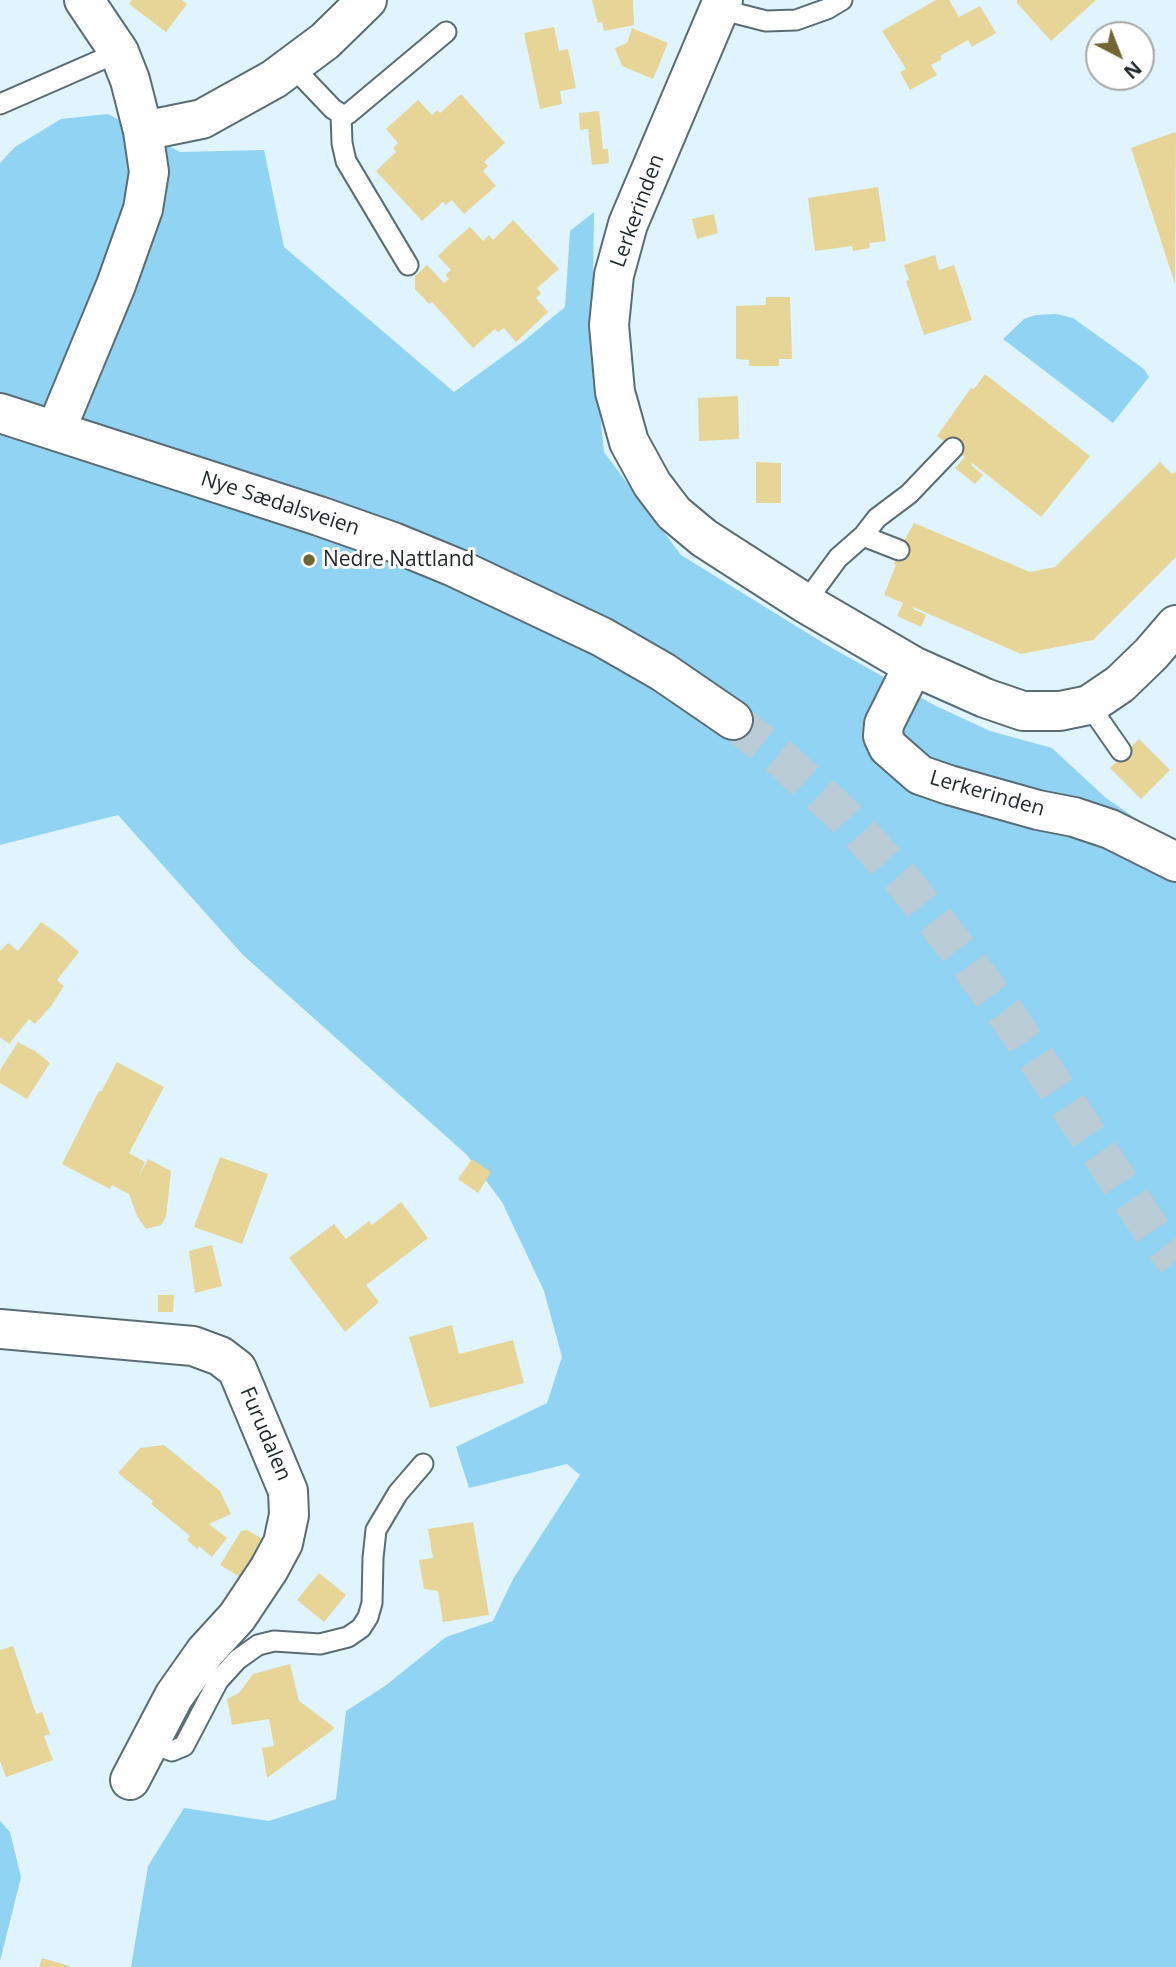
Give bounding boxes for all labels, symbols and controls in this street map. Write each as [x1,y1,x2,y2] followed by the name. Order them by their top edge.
[1085,21,1155,91] north arrow
[1118,55,1147,85] text: N
[606,151,670,271] street label: Lerkerinden
[198,466,362,542] street label: Nye Sædalsveien
[323,547,474,573] place label: Nedre Nattland
[301,552,317,568] marker: Nedre Nattland
[927,766,1047,822] street label: Lerkerinden
[234,1383,296,1485] street label: Furudalen

